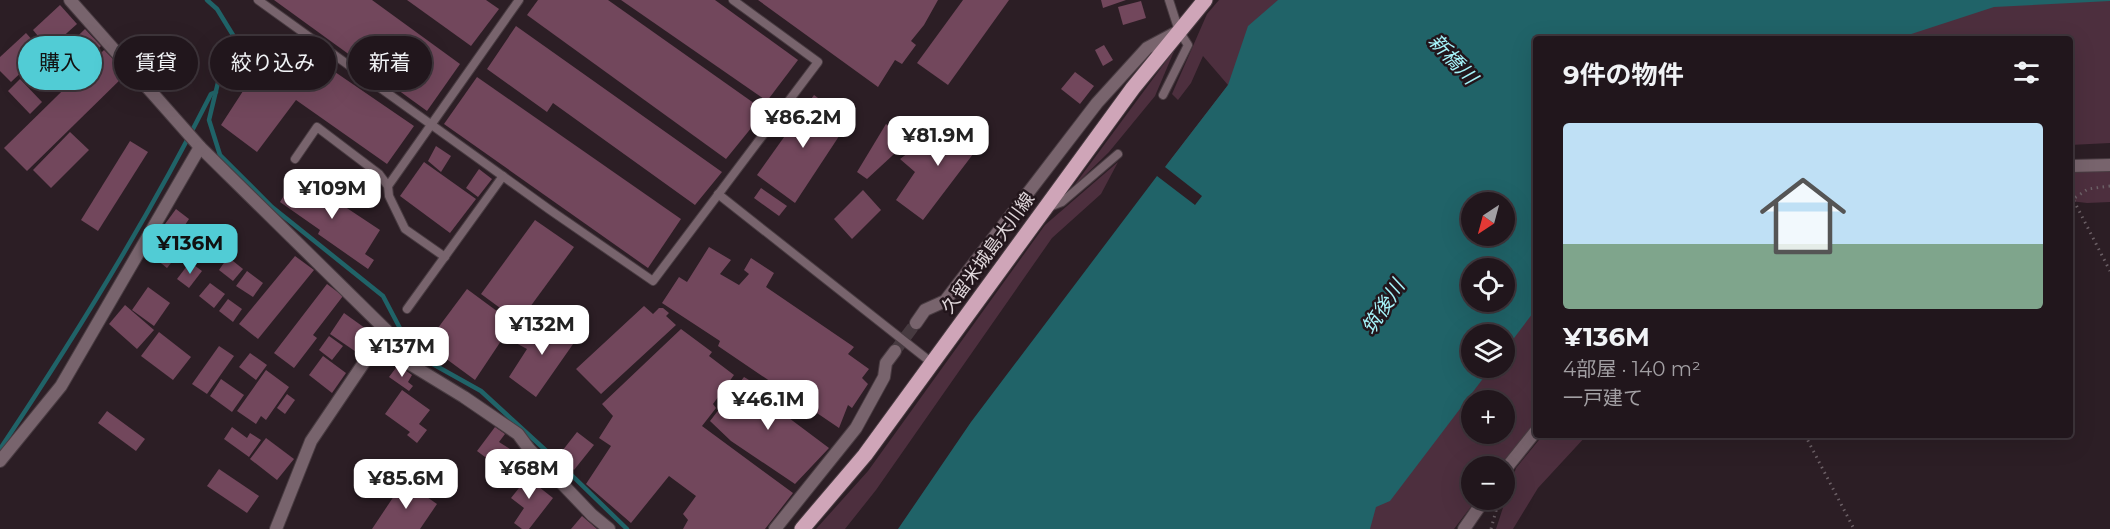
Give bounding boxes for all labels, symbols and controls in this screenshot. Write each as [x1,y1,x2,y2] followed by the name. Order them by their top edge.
[1424,29,1484,91] water label: 新橋川
[18,36,102,90] chip: 購入
[114,36,198,90] chip: 賃貸
[210,36,336,90] chip: 絞り込み
[348,36,432,90] chip: 新着
[2010,56,2043,89] icon: filters
[1563,59,1684,91] text: 9件の物件
[754,98,852,149] pin: ¥86.2M
[765,105,842,129] text: ¥86.2M
[889,116,987,167] pin: ¥81.9M
[902,123,974,147] text: ¥81.9M
[1749,162,1857,270] icon: home
[290,169,374,220] pin: ¥109M
[298,176,366,200] text: ¥109M
[937,188,1039,318] street label: 久留米城島大川線
[1461,192,1515,246] north arrow
[1461,192,1515,510] map controls
[148,224,232,275] pin: ¥136M
[157,231,223,255] text: ¥136M
[1461,258,1515,312] button: locate
[1357,274,1410,339] water label: 筑後川
[500,305,584,356] pin: ¥132M
[509,312,575,336] text: ¥132M
[1563,321,1650,353] text: ¥136M
[1461,324,1515,378] button: layers
[360,327,444,378] pin: ¥137M
[369,334,435,358] text: ¥137M
[1563,357,1700,381] text: 4部屋 · 140 m²
[719,380,817,431] pin: ¥46.1M
[1563,386,1643,410] text: 一戸建て
[731,387,805,411] text: ¥46.1M
[1461,390,1515,444] button: +
[493,449,565,500] pin: ¥68M
[499,456,559,480] text: ¥68M
[1461,456,1515,510] button: −
[357,459,455,510] pin: ¥85.6M
[368,466,444,490] text: ¥85.6M

